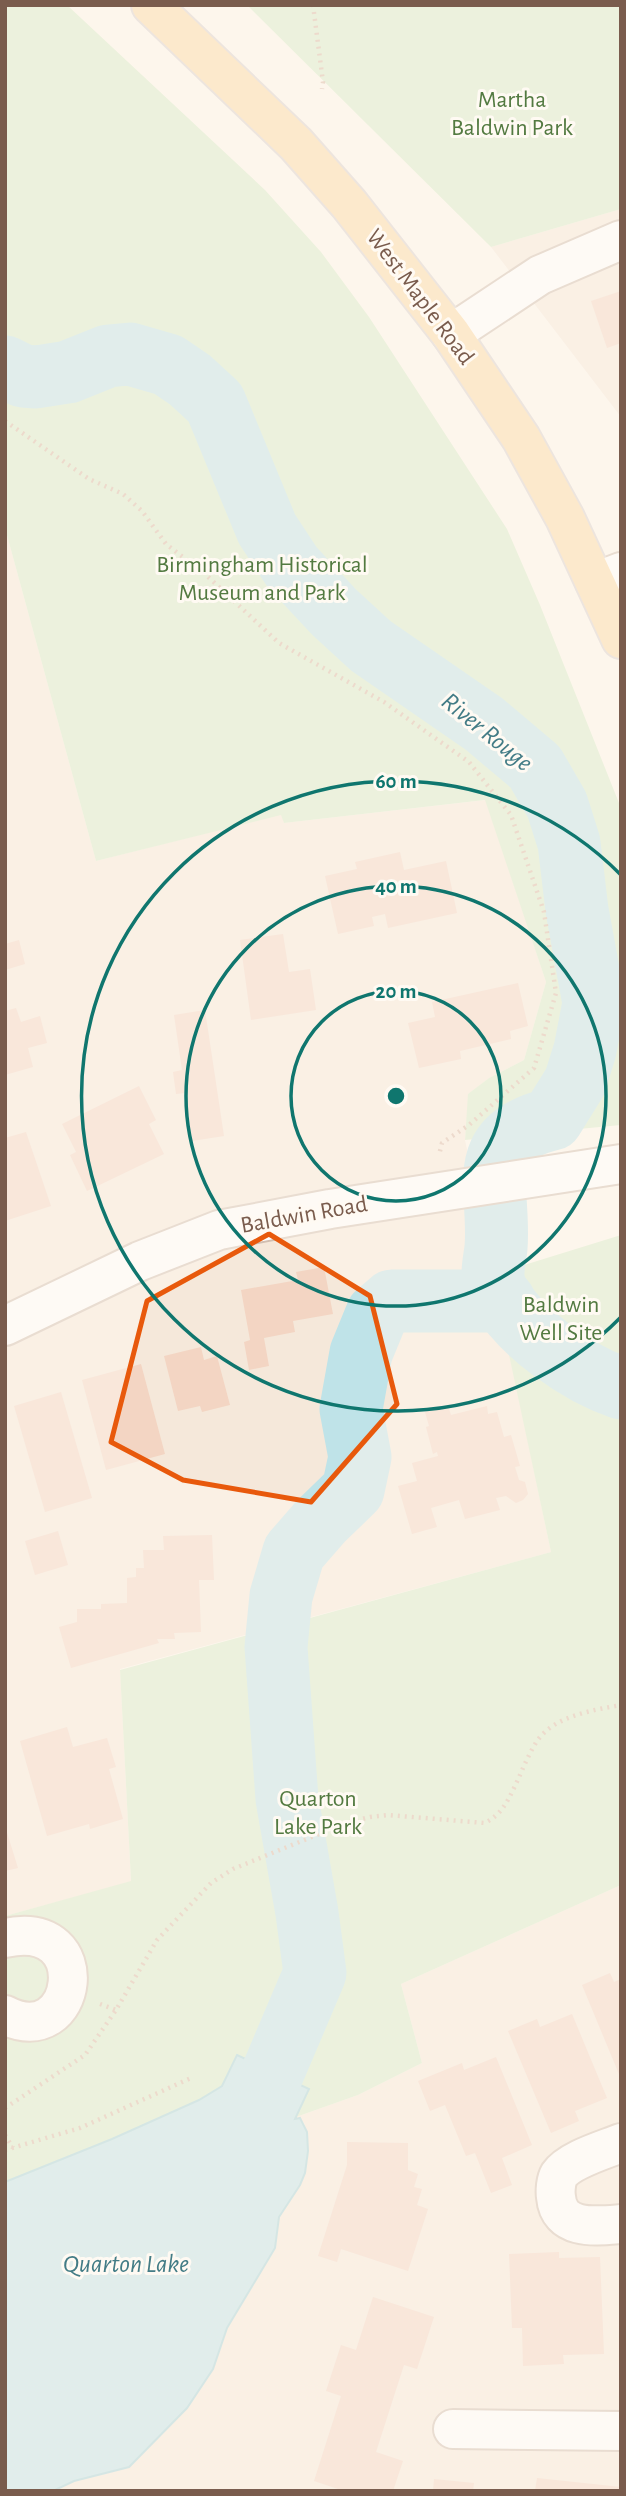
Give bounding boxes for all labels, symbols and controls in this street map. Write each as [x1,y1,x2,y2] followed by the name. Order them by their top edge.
[451,88,573,140] park label: Martha Baldwin Park
[361,225,479,369] street label: West Maple Road
[156,553,368,605] park label: Birmingham Historical Museum and Park
[437,688,538,776] water label: River Rouge
[375,771,417,792] text: 60 m
[375,876,417,897] text: 40 m
[376,981,416,1002] text: 20 m
[384,1084,408,1108] centre of rings
[239,1192,369,1238] street label: Baldwin Road
[520,1293,602,1345] park label: Baldwin Well Site
[274,1787,362,1839] park label: Quarton Lake Park
[63,2251,189,2277] water label: Quarton Lake

